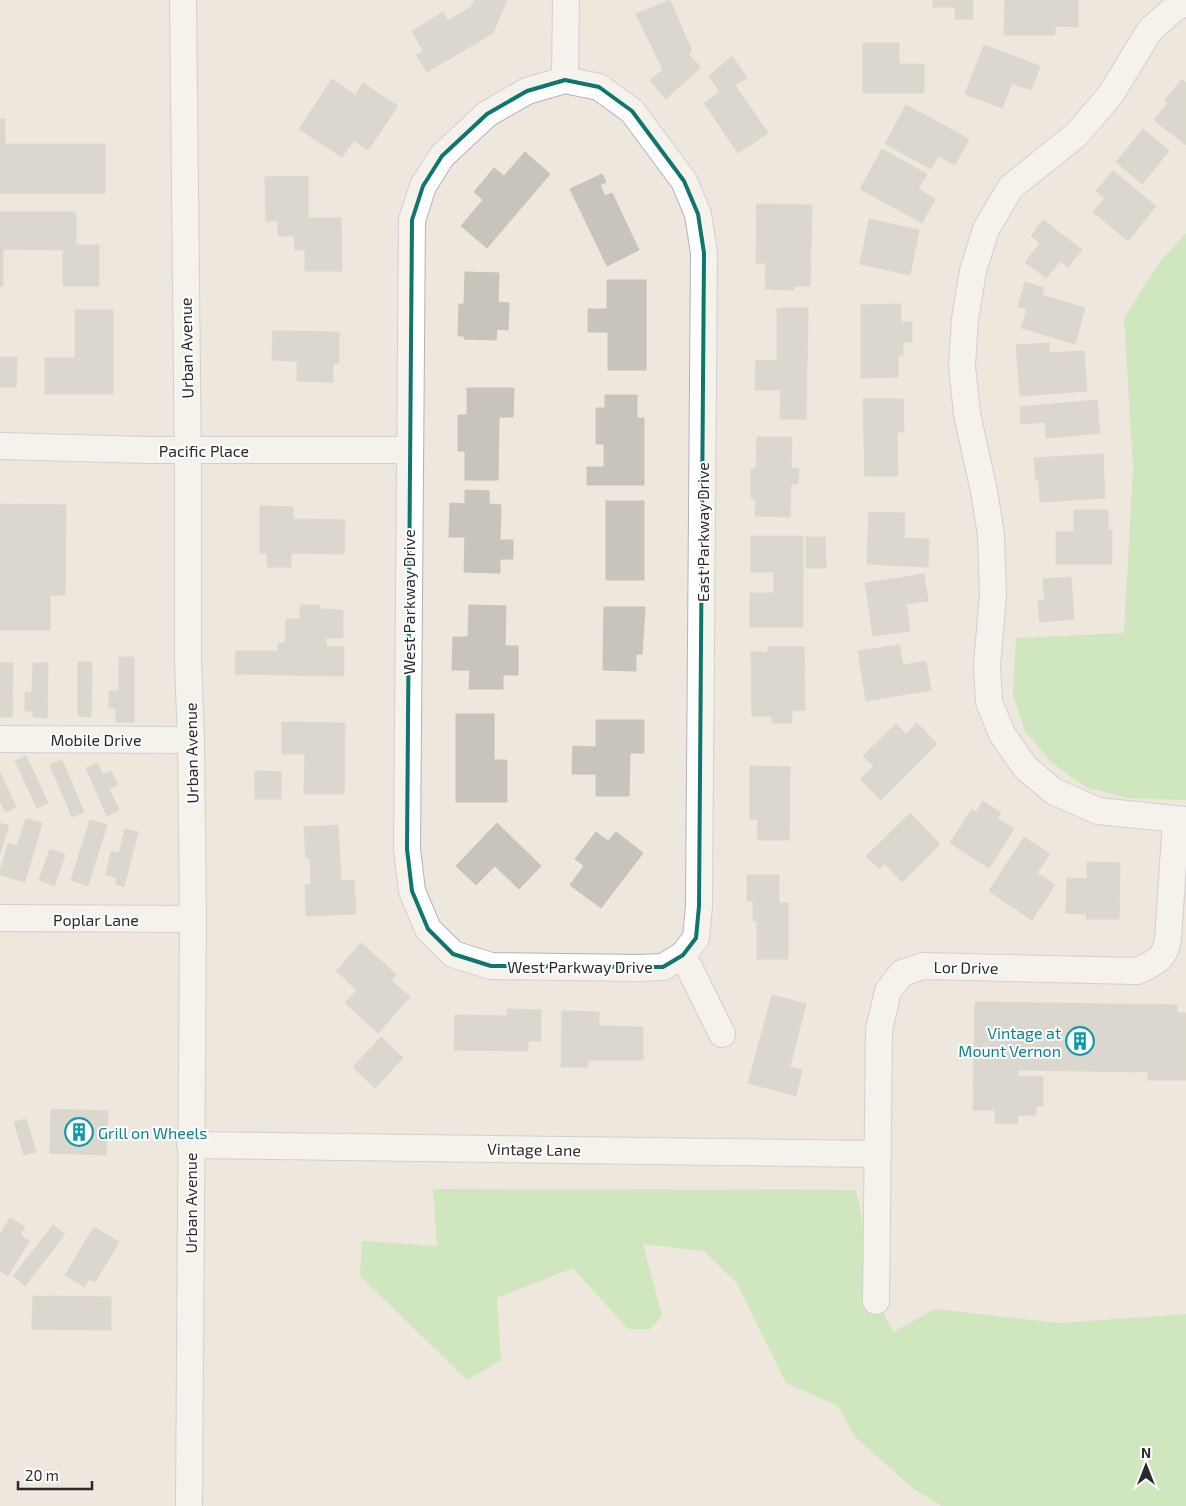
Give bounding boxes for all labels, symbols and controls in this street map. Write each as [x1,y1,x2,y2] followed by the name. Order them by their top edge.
[176,297,196,399] street label: Urban Avenue
[159,441,249,460] street label: Pacific Place
[693,462,712,602] street label: East Parkway Drive
[399,529,418,675] street label: West Parkway Drive
[181,702,201,804] street label: Urban Avenue
[50,730,142,749] street label: Mobile Drive
[53,910,139,929] street label: Poplar Lane
[507,957,653,976] street label: West Parkway Drive
[933,957,999,977] street label: Lor Drive
[958,1023,1061,1060] place label: Vintage at Mount Vernon
[1065,1026,1095,1056] building icon: Vintage at Mount Vernon
[64,1117,94,1147] building icon: Grill on Wheels
[98,1123,207,1142] place label: Grill on Wheels
[487,1139,581,1159] street label: Vintage Lane
[181,1152,200,1254] street label: Urban Avenue
[1121,1441,1171,1491] north arrow
[1141,1444,1151,1461] text: N
[18,1458,91,1490] scale bar
[25,1466,59,1484] text: 20 m

